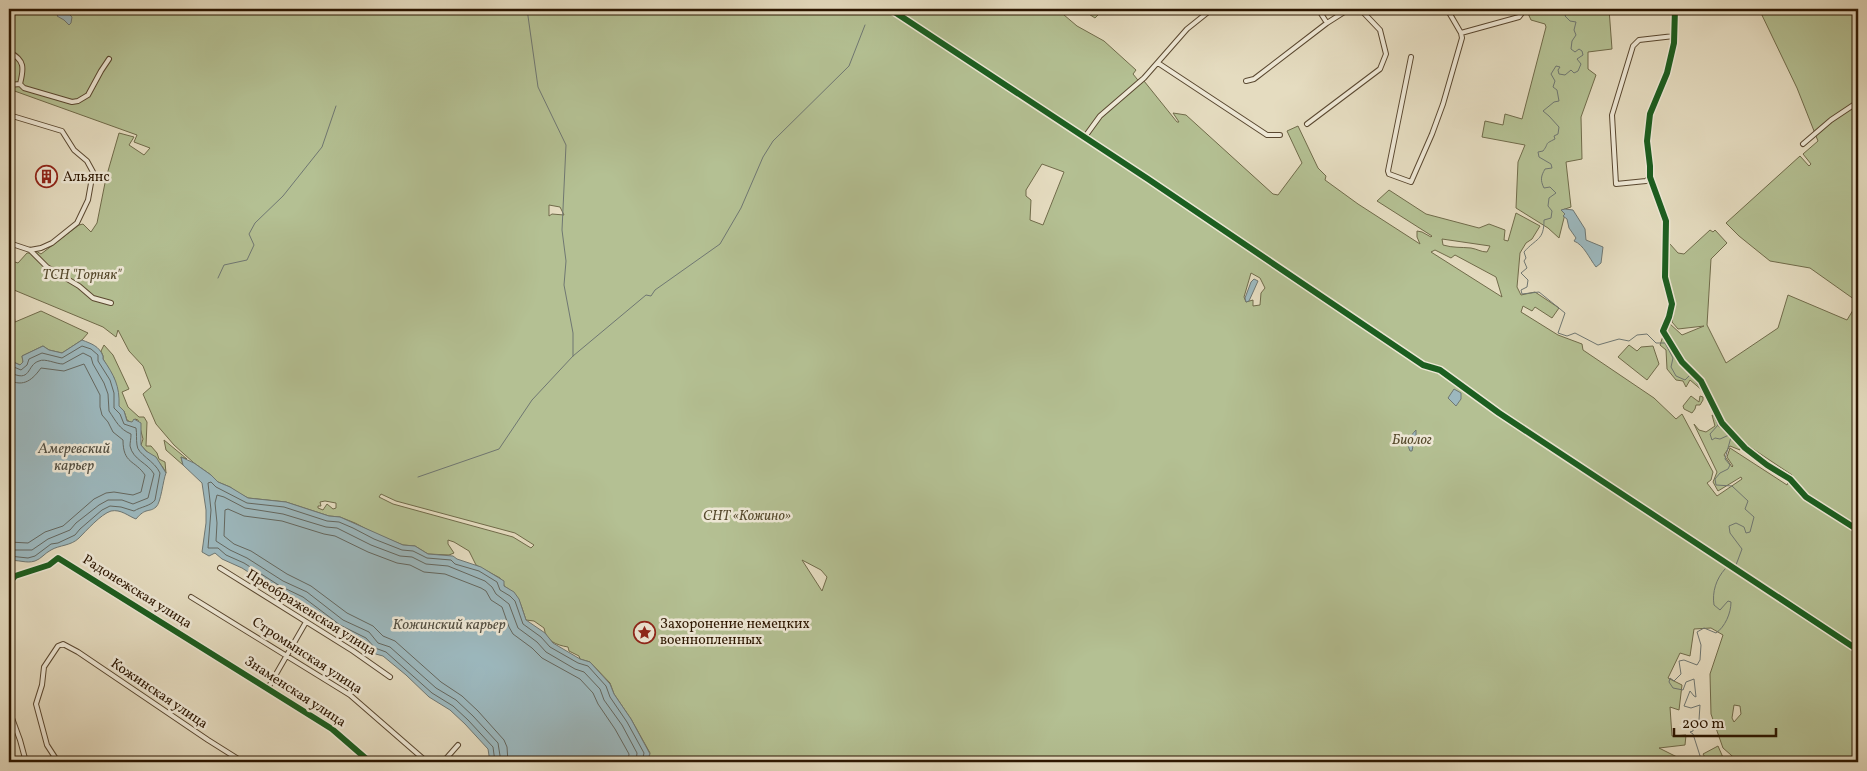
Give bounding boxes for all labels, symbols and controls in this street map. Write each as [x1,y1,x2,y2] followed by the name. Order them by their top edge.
[35,165,59,189] building icon: Альянс
[63,168,110,187] place label: Альянс
[43,266,123,285] park label: ТСН "Горняк"
[1392,431,1432,450] park label: Биолог
[37,439,110,477] water label: Амеревский карьер
[703,507,791,526] park label: СНТ «Кожино»
[79,551,195,633] street label: Радонежская улица
[242,565,380,661] street label: Преображенская улица
[248,613,366,699] street label: Стромынская улица
[393,615,505,636] water label: Кожинский карьер
[660,615,810,650] place label: Захоронение немецких военнопленных
[632,620,656,644] place icon: Захоронение немецких военнопленных
[241,652,349,732] street label: Знаменская улица
[107,654,211,734] street label: Кожинская улица
[1674,706,1777,738] scale bar
[1682,714,1725,735] text: 200 m

